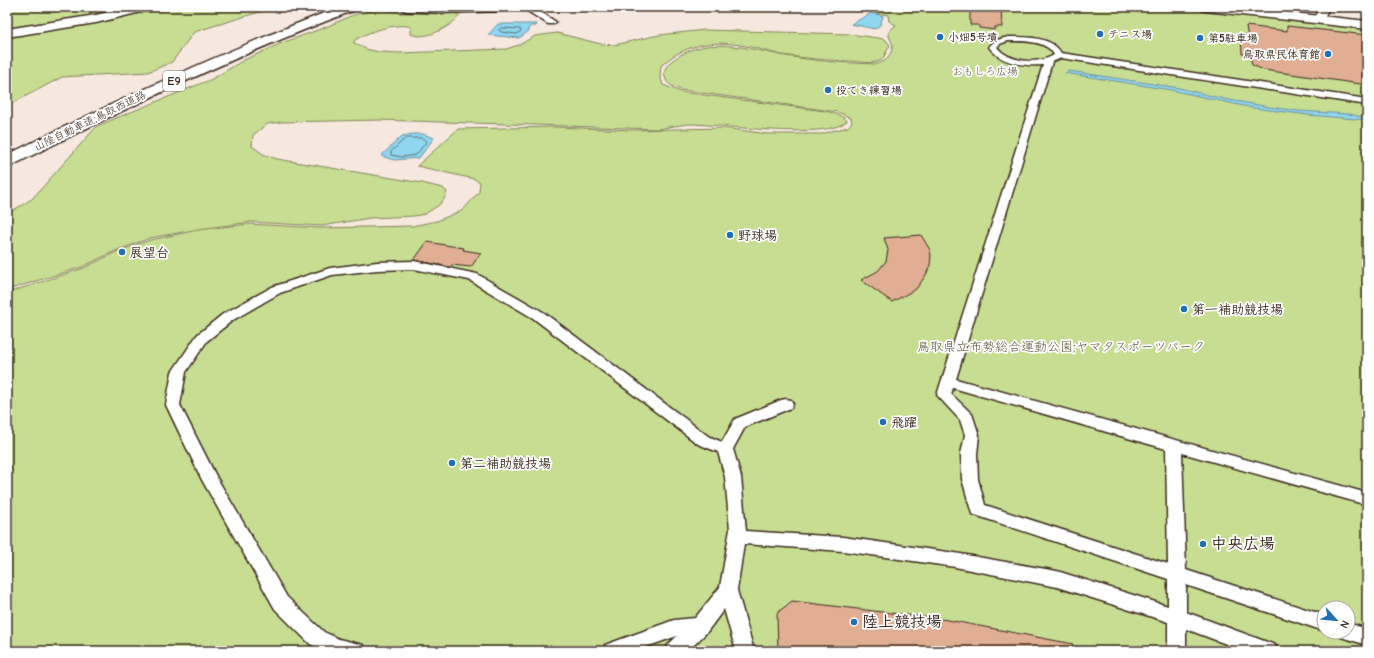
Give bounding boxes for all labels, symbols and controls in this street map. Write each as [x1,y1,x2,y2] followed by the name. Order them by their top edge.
[1108,28,1152,41] place label: テニス場
[1095,29,1105,39] marker: テニス場
[948,31,998,44] place label: 小畑5号墳
[935,32,945,42] marker: 小畑5号墳
[1208,32,1258,45] place label: 第5駐車場
[1195,33,1205,43] marker: 第5駐車場
[1243,48,1320,61] place label: 鳥取県民体育館
[1323,49,1333,59] marker: 鳥取県民体育館
[952,65,1018,78] park label: おもしろ広場
[163,71,185,91] road number: E9
[836,84,902,97] place label: 投てき練習場
[823,85,833,95] marker: 投てき練習場
[32,88,148,154] street label: 山陰自動車道;鳥取西道路
[738,228,777,243] place label: 野球場
[725,230,735,240] marker: 野球場
[130,245,169,260] place label: 展望台
[117,247,127,257] marker: 展望台
[1192,302,1283,317] place label: 第一補助競技場
[1179,304,1189,314] marker: 第一補助競技場
[917,339,1205,354] park label: 鳥取県立布勢総合運動公園;ヤマタスポーツパーク
[891,415,917,430] place label: 飛躍
[878,417,888,427] marker: 飛躍
[460,456,551,471] place label: 第二補助競技場
[447,458,457,468] marker: 第二補助競技場
[1211,535,1275,553] place label: 中央広場
[1198,539,1208,549] marker: 中央広場
[1316,600,1356,640] north arrow
[862,613,942,631] place label: 陸上競技場
[849,617,859,627] marker: 陸上競技場
[1337,618,1352,630] text: N

